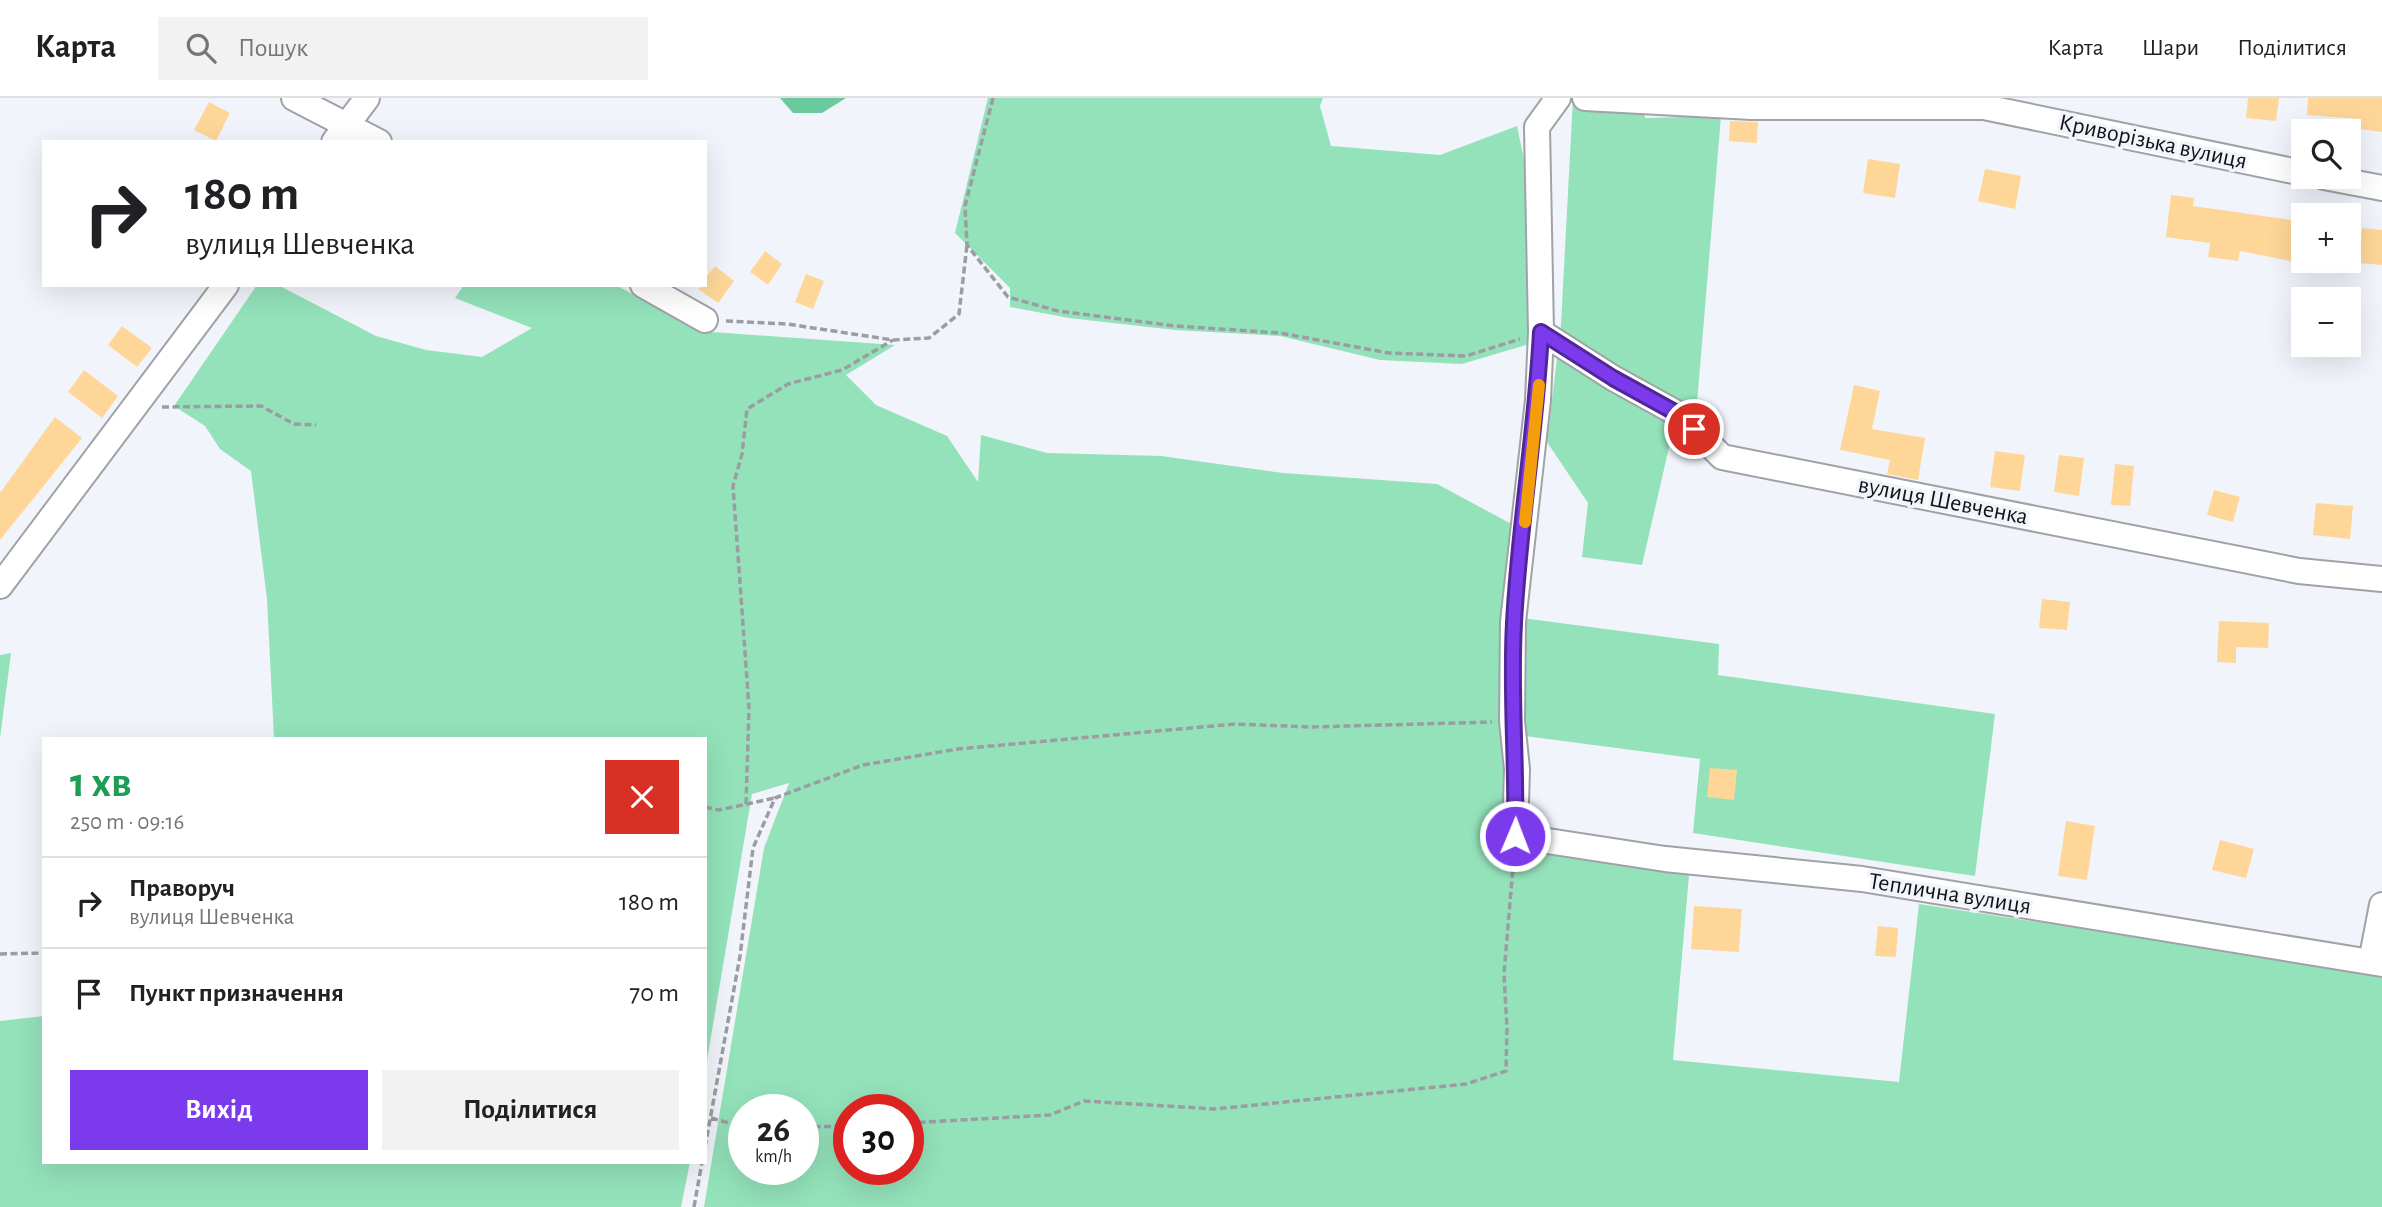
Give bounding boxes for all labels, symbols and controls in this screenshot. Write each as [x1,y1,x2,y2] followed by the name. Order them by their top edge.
[158,17,648,80] search box
[182,29,220,67] icon: search
[35,31,116,64] text: Карта
[238,35,308,61] text: Пошук
[2047,36,2104,60] text: Карта
[2142,36,2199,60] text: Шари
[2237,36,2347,60] text: Поділитися
[2057,110,2249,174] street label: Криворізька вулиця
[2291,119,2361,357] map controls
[2291,119,2361,189] button: search
[70,168,161,259] icon: right
[185,170,299,219] text: 180 m
[2291,203,2361,273] button: +
[185,228,415,260] text: вулиця Шевченка
[2291,287,2361,357] button: −
[1664,399,1724,459] pin
[1675,410,1713,448] icon: arrive
[1856,473,2030,529] street label: вулиця Шевченка
[605,760,679,834] button: close
[70,762,132,804] text: 1 хв
[1478,799,1552,873] position arrow
[70,811,184,834] text: 250 m · 09:16
[1867,869,2033,919] street label: Теплична вулиця
[129,875,235,901] text: Праворуч
[70,884,108,922] icon: right
[619,889,679,915] text: 180 m
[129,906,294,929] text: вулиця Шевченка
[70,975,108,1013] icon: arrive
[129,980,344,1006] text: Пункт призначення
[629,980,679,1006] text: 70 m
[70,1070,368,1150] button: Вихід
[382,1070,679,1150] button: Поділитися
[833,1094,924,1185] speed limit sign: 30
[757,1113,790,1148] text: 26
[755,1148,792,1166] text: km/h

